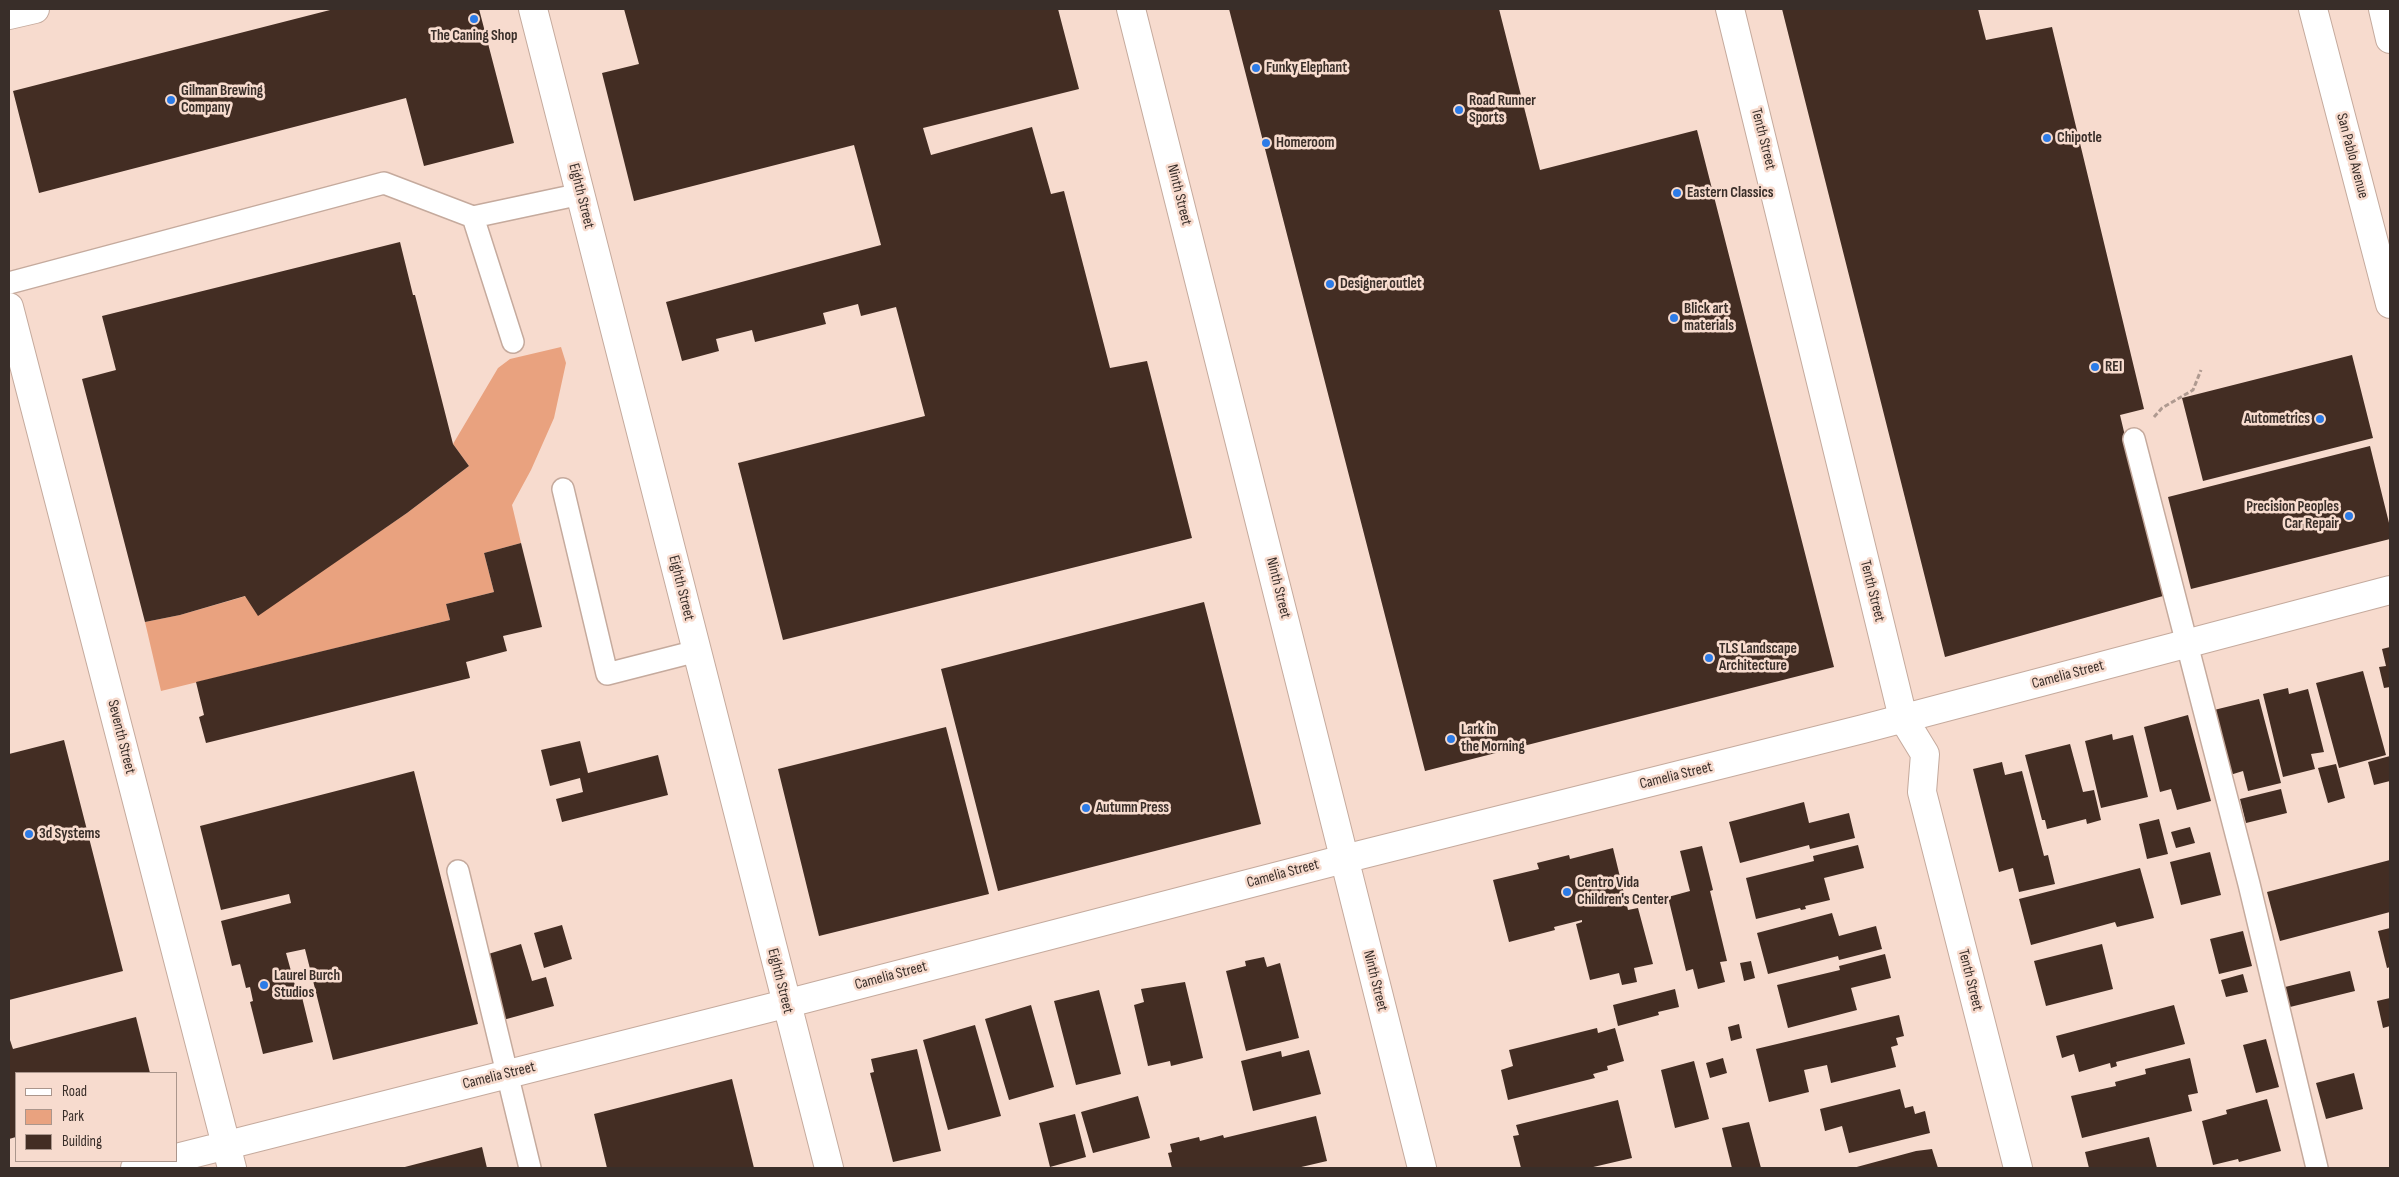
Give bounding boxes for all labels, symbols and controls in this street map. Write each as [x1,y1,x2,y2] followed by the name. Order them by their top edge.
[468,13,480,25] marker: The Caning Shop
[430,27,518,45] place label: The Caning Shop
[1266,59,1347,77] place label: Funky Elephant
[1250,62,1262,74] marker: Funky Elephant
[181,82,263,117] place label: Gilman Brewing Company
[1469,92,1536,127] place label: Road Runner Sports
[165,94,177,106] marker: Gilman Brewing Company
[1453,104,1465,116] marker: Road Runner Sports
[1747,106,1779,172] street label: Tenth Street
[2332,112,2372,200] street label: San Pablo Avenue
[2057,129,2102,147] place label: Chipotle
[2041,132,2053,144] marker: Chipotle
[1276,134,1334,152] place label: Homeroom
[1260,137,1272,149] marker: Homeroom
[564,162,598,230] street label: Eighth Street
[1163,163,1195,227] street label: Ninth Street
[1687,184,1774,202] place label: Eastern Classics
[1671,187,1683,199] marker: Eastern Classics
[1340,275,1422,293] place label: Designer outlet
[1324,278,1336,290] marker: Designer outlet
[1684,300,1734,335] place label: Blick art materials
[1668,312,1680,324] marker: Blick art materials
[2105,358,2122,376] place label: REI
[2089,361,2101,373] marker: REI
[2244,410,2310,428] place label: Autometrics
[2314,413,2326,425] marker: Autometrics
[2246,498,2339,533] place label: Precision Peoples Car Repair
[2343,510,2355,522] marker: Precision Peoples Car Repair
[664,554,698,622] street label: Eighth Street
[1262,556,1294,620] street label: Ninth Street
[1856,558,1888,624] street label: Tenth Street
[1719,640,1797,675] place label: TLS Landscape Architecture
[1703,652,1715,664] marker: TLS Landscape Architecture
[2030,657,2106,693] street label: Camelia Street
[103,698,139,776] street label: Seventh Street
[1461,721,1525,756] place label: Lark in the Morning
[1445,733,1457,745] marker: Lark in the Morning
[1638,758,1714,794] street label: Camelia Street
[1096,799,1169,817] place label: Autumn Press
[1080,802,1092,814] marker: Autumn Press
[39,825,100,843] place label: 3d Systems
[23,828,35,840] marker: 3d Systems
[1245,856,1321,892] street label: Camelia Street
[1577,874,1669,909] place label: Centro Vida Children's Center
[1561,886,1573,898] marker: Centro Vida Children's Center
[763,947,797,1015] street label: Eighth Street
[1954,947,1986,1013] street label: Tenth Street
[1359,949,1391,1013] street label: Ninth Street
[853,958,929,994] street label: Camelia Street
[274,967,340,1002] place label: Laurel Burch Studios
[258,979,270,991] marker: Laurel Burch Studios
[461,1058,537,1094] street label: Camelia Street
[15,1072,178,1162] legend
[62,1082,87,1101] text: Road
[62,1107,84,1126] text: Park
[62,1132,102,1151] text: Building

